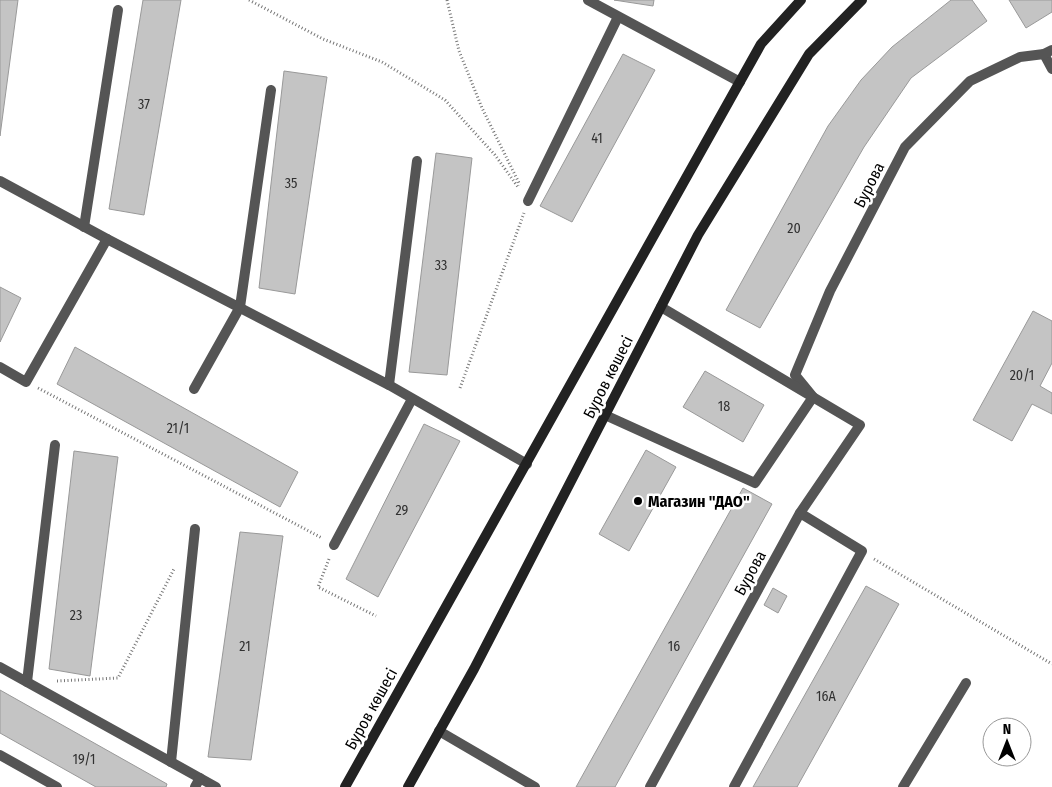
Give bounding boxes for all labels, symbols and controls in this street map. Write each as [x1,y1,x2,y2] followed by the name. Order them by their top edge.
[138,96,150,113] house number: 37
[591,130,603,147] house number: 41
[850,159,888,211] street label: Бурова
[285,175,297,192] house number: 35
[787,220,801,237] house number: 20
[435,257,447,274] house number: 33
[579,332,637,422] street label: Буров көшесі
[1010,367,1034,384] house number: 20/1
[718,398,730,415] house number: 18
[167,420,189,437] house number: 21/1
[648,492,750,511] place label: Магазин "ДАО"
[632,495,644,507] marker: Магазин "ДАО"
[396,502,409,519] house number: 29
[730,547,770,599] street label: Бурова
[70,607,82,624] house number: 23
[239,638,251,655] house number: 21
[668,638,680,655] house number: 16
[341,665,401,753] street label: Буров көшесі
[816,688,837,705] house number: 16А
[982,717,1032,767] north arrow
[1003,721,1011,738] text: N
[73,751,95,768] house number: 19/1

